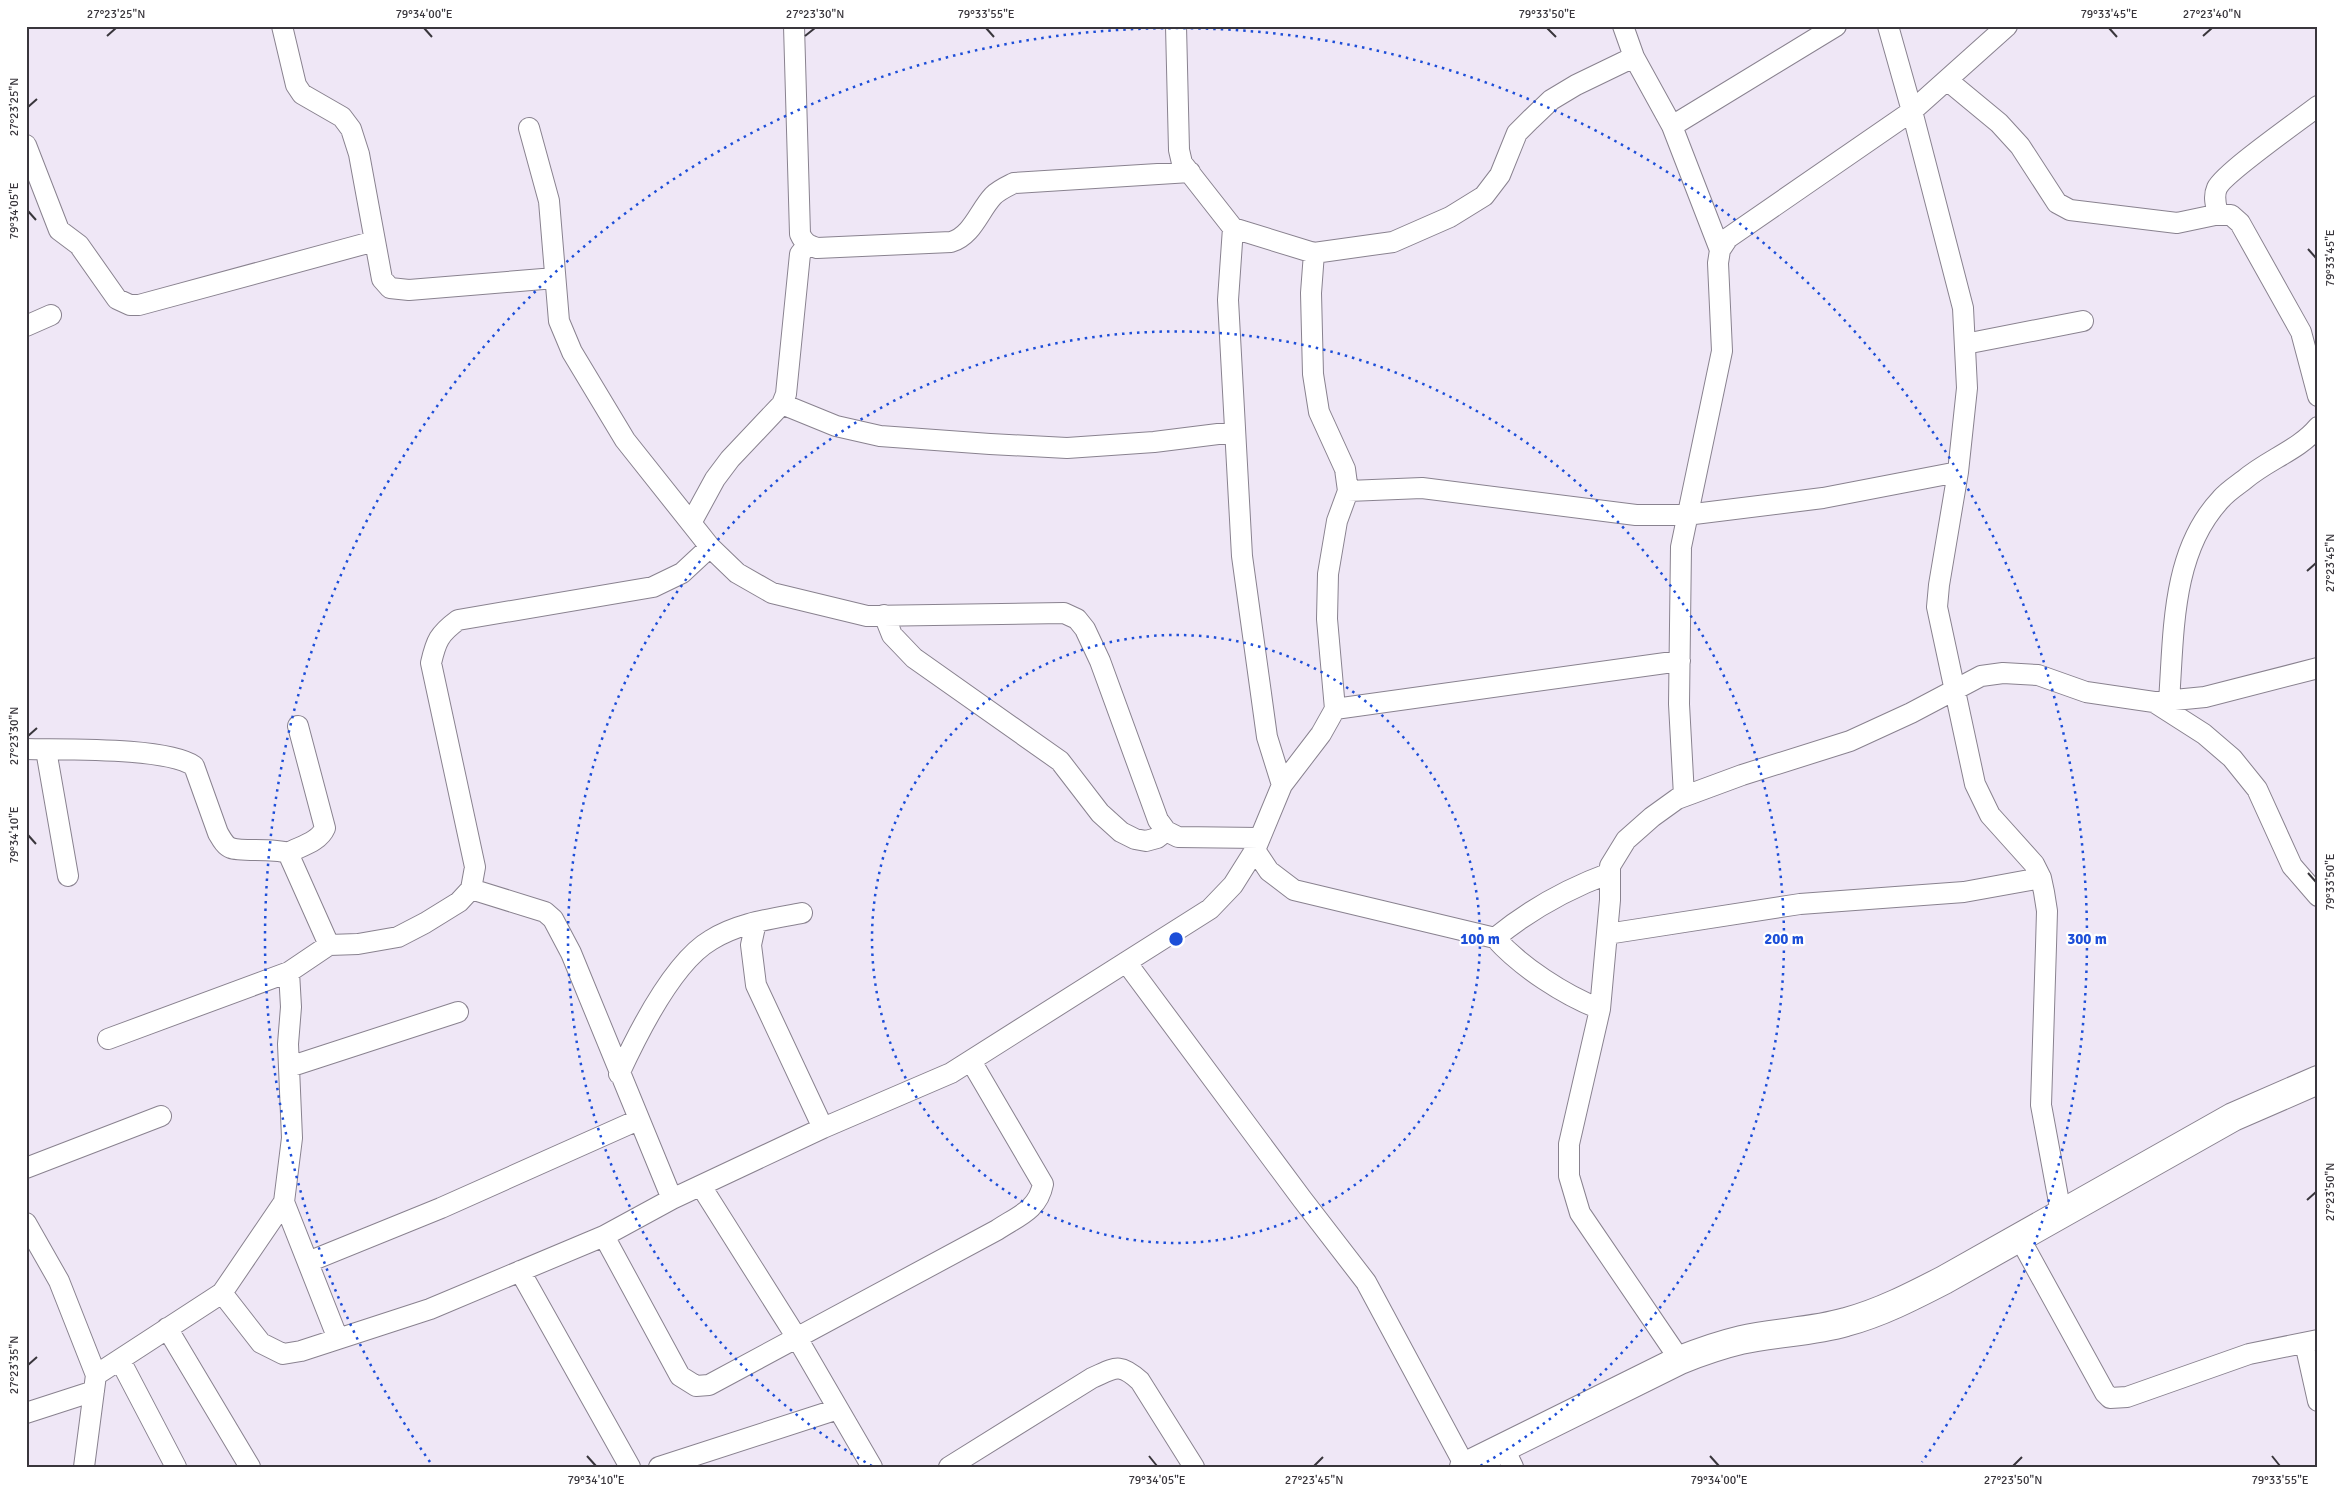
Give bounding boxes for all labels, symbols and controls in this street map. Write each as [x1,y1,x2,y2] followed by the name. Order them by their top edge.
[87,7,145,22] text: 27°23'25"N
[395,7,453,22] text: 79°34'00"E
[786,7,844,22] text: 27°23'30"N
[957,7,1015,22] text: 79°33'55"E
[1518,7,1576,22] text: 79°33'50"E
[2080,7,2138,22] text: 79°33'45"E
[2183,7,2241,22] text: 27°23'40"N
[7,78,22,136] text: 27°23'25"N
[7,182,22,240] text: 79°34'05"E
[2323,229,2338,287] text: 79°33'45"E
[2323,534,2338,592] text: 27°23'45"N
[7,707,22,765] text: 27°23'30"N
[7,806,22,864] text: 79°34'10"E
[2323,853,2338,911] text: 79°33'50"E
[1167,930,1185,948] centre of rings
[1460,930,1500,948] text: 100 m
[1764,930,1804,948] text: 200 m
[2067,930,2107,948] text: 300 m
[2323,1163,2338,1221] text: 27°23'50"N
[7,1336,22,1394] text: 27°23'35"N
[567,1473,625,1488] text: 79°34'10"E
[1128,1473,1186,1488] text: 79°34'05"E
[1285,1473,1343,1488] text: 27°23'45"N
[1690,1473,1748,1488] text: 79°34'00"E
[1984,1473,2042,1488] text: 27°23'50"N
[2251,1473,2309,1488] text: 79°33'55"E

